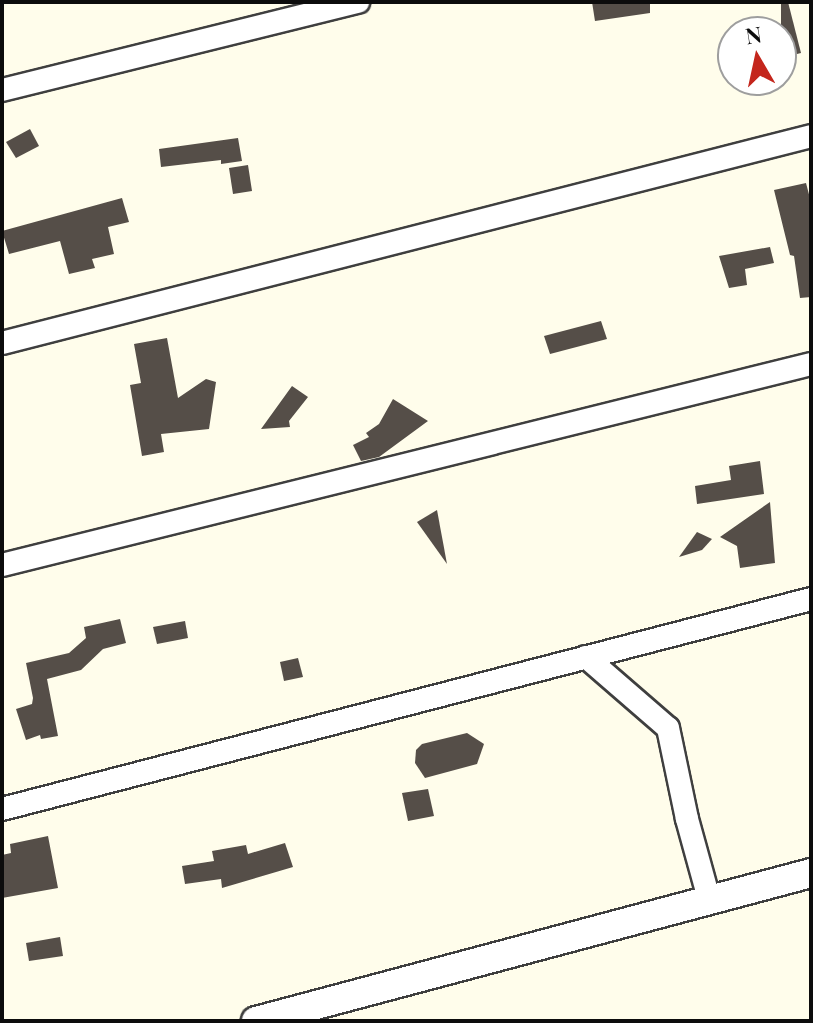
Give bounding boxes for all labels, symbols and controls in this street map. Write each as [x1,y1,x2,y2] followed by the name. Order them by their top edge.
[717,16,797,96] north arrow
[743,18,764,50] text: N

